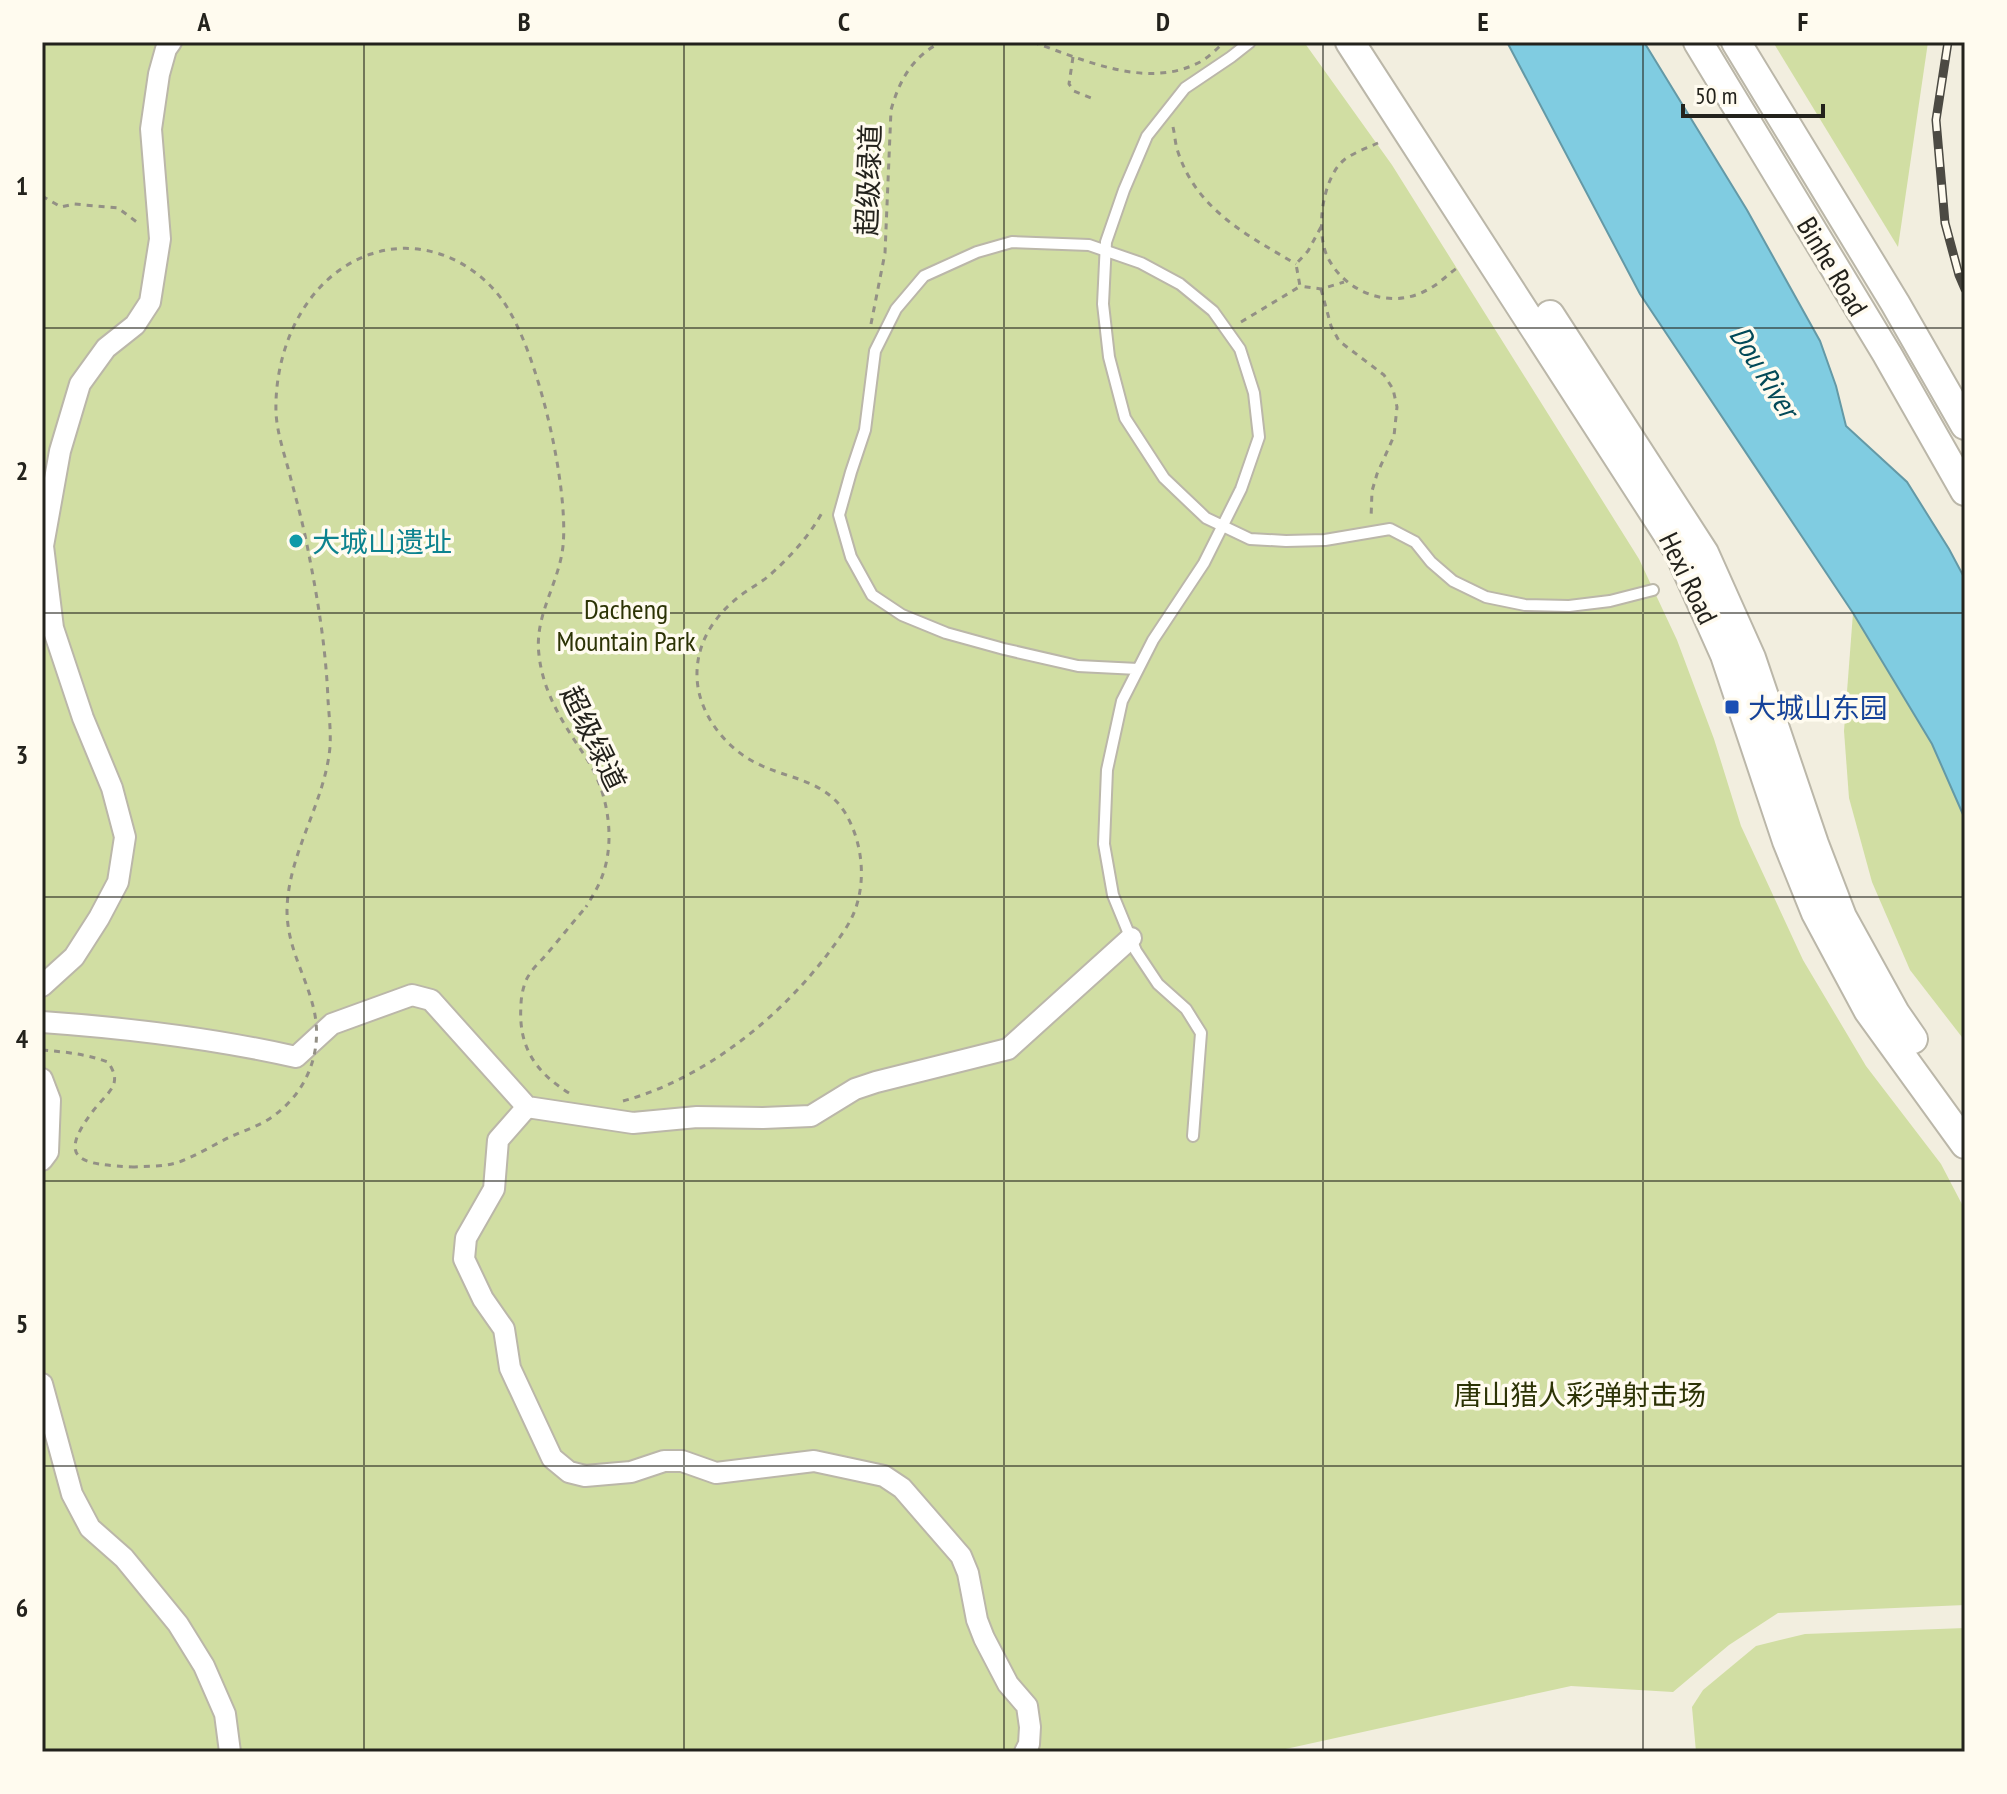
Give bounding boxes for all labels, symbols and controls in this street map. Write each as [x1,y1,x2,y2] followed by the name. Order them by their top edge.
[196,5,211,38] text: A
[518,5,531,38] text: B
[838,5,850,38] text: C
[1156,5,1170,38] text: D
[1477,5,1489,38] text: E
[1798,5,1809,38] text: F
[1683,68,1823,118] scale bar
[1695,80,1737,111] text: 50 m
[848,123,888,237] street label: 超级绿道
[16,169,28,202] text: 1
[1789,210,1877,322] street label: Binhe Road
[1722,318,1810,427] water label: Dou River
[16,454,28,487] text: 2
[312,523,452,560] place label: 大城山遗址
[1651,526,1727,630] street label: Hexi Road
[287,532,305,550] marker: 大城山遗址
[556,590,696,659] park label: Dacheng Mountain Park
[553,680,635,796] street label: 超级绿道
[1748,689,1888,726] place label: 大城山东园
[1723,698,1741,716] marker: 大城山东园
[16,738,28,771] text: 3
[16,1022,29,1055] text: 4
[16,1307,28,1340] text: 5
[1454,1376,1706,1413] park label: 唐山猎人彩弹射击场
[16,1591,28,1624] text: 6

